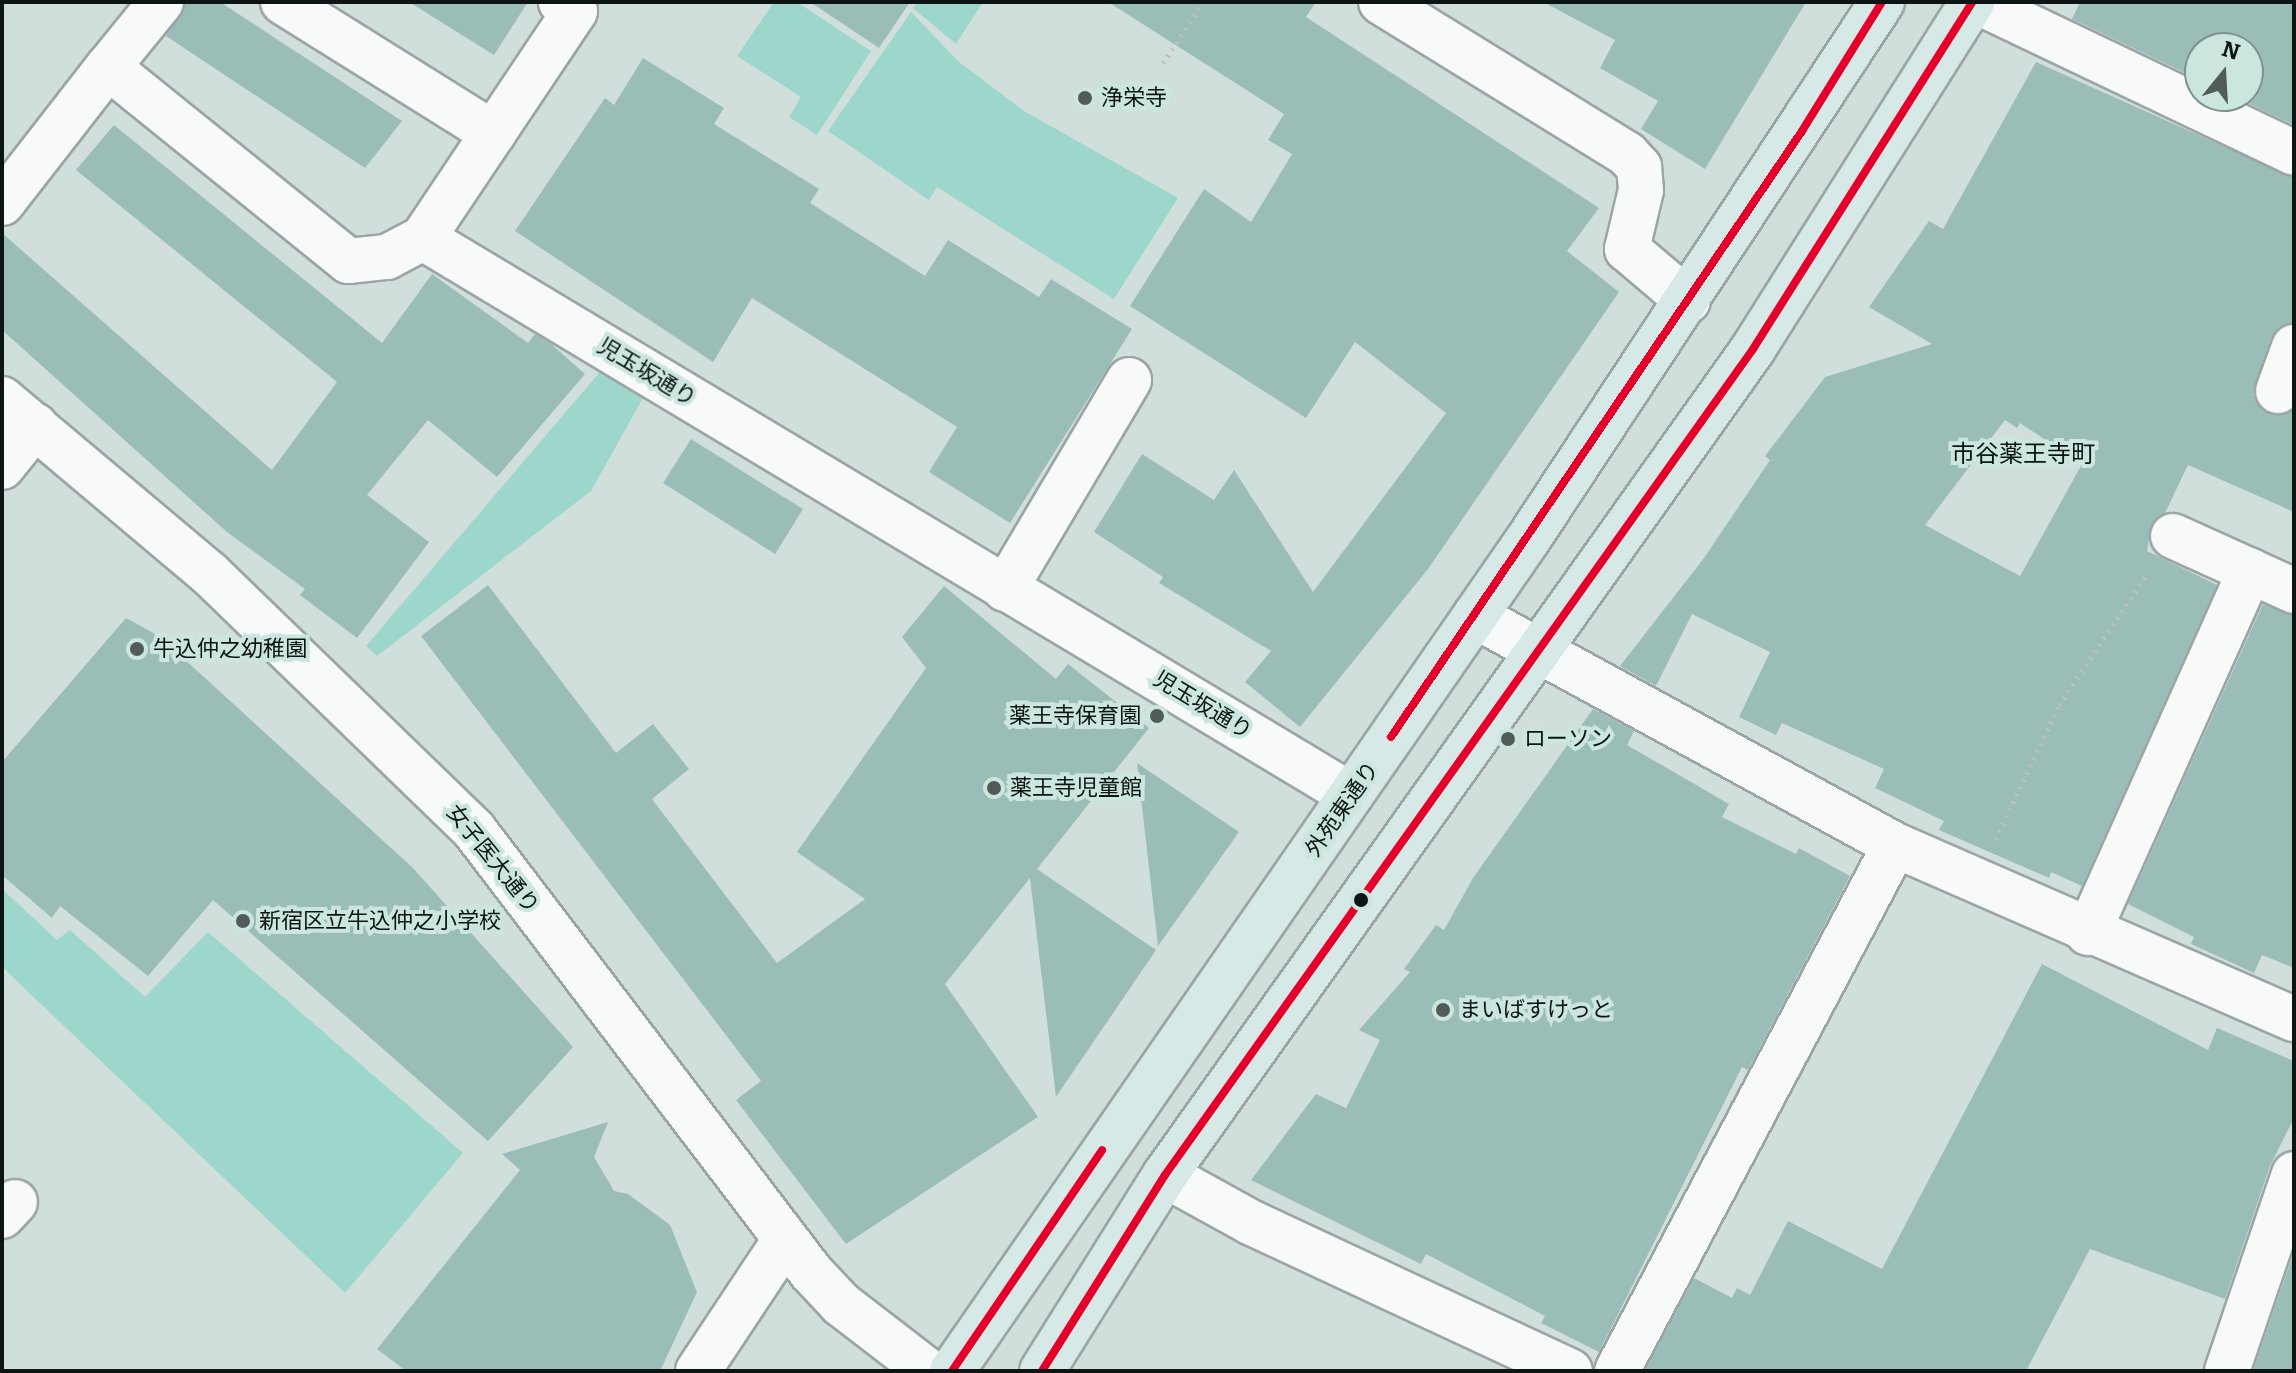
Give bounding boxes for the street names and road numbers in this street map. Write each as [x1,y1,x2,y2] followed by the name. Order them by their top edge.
[593,332,701,412] street label: 児玉坂通り
[1149,665,1257,745] street label: 児玉坂通り
[1300,756,1384,862] street label: 外苑東通り
[441,799,545,919] street label: 女子医大通り

